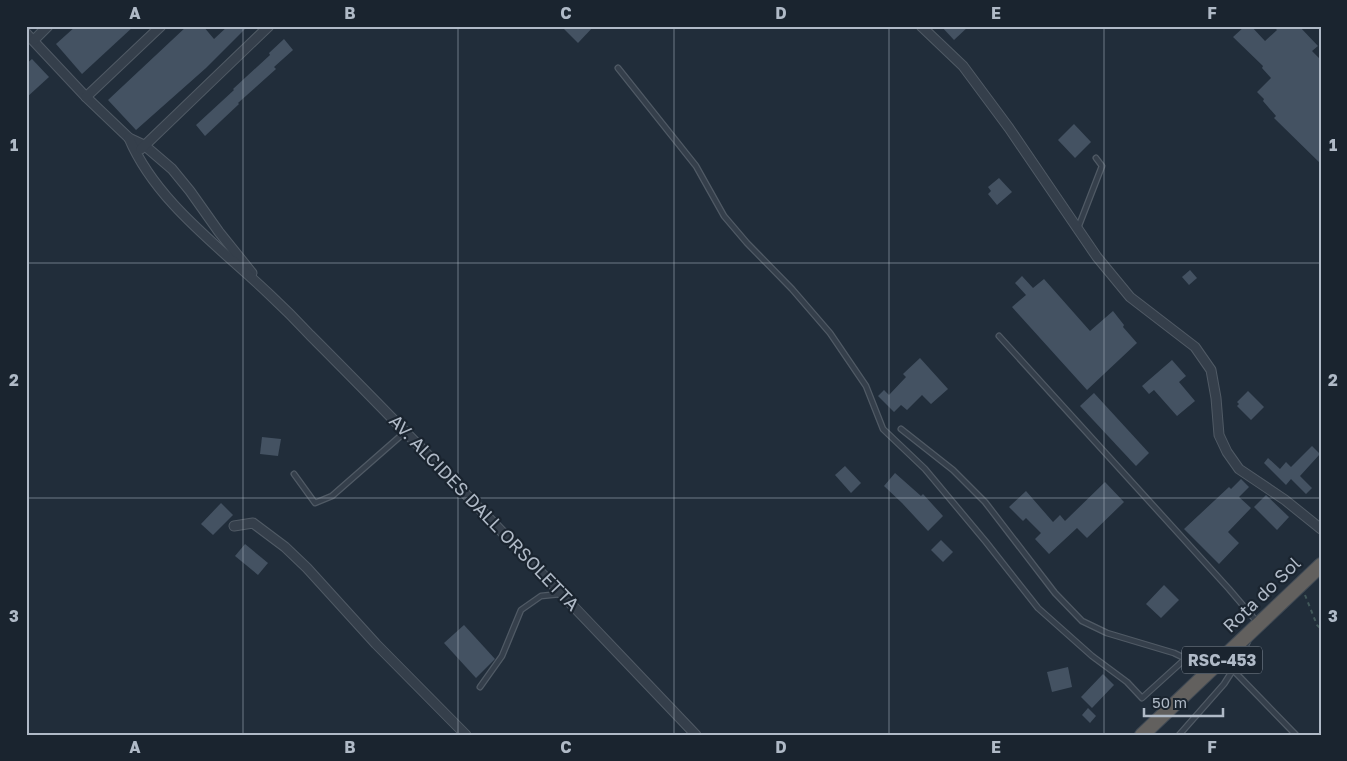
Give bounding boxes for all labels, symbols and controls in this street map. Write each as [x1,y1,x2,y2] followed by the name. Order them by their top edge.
[129,3,141,23] text: A
[344,3,356,23] text: B
[560,3,572,23] text: C
[775,3,787,23] text: D
[991,3,1001,23] text: E
[1207,3,1217,23] text: F
[10,135,18,155] text: 1
[1329,135,1337,155] text: 1
[9,370,19,390] text: 2
[1328,370,1338,390] text: 2
[385,410,584,615] street label: AV. ALCIDES DALL ORSOLETTA
[1218,552,1305,637] street label: Rota do Sol
[9,606,19,626] text: 3
[1328,606,1338,626] text: 3
[1182,646,1262,674] road number: RSC-453
[1144,686,1223,718] scale bar
[1152,693,1187,711] text: 50 m
[129,737,141,757] text: A
[344,737,356,757] text: B
[560,737,572,757] text: C
[775,737,787,757] text: D
[991,737,1001,757] text: E
[1207,737,1217,757] text: F

